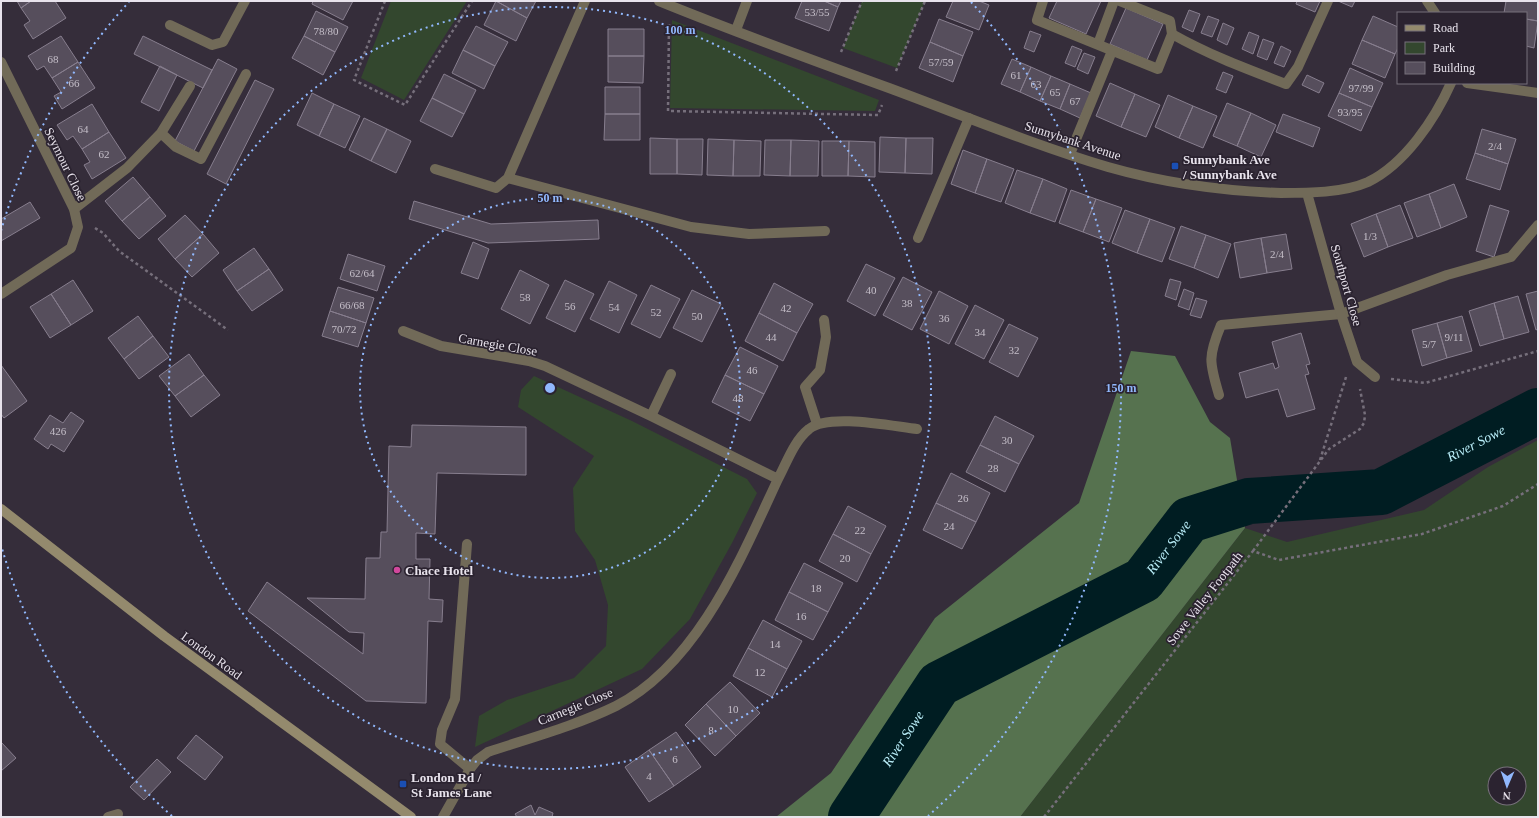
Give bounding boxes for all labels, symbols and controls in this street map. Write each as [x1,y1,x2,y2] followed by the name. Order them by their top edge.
[804,6,830,18] house number: 53/55
[1397,12,1527,84] legend
[1433,21,1458,35] text: Road
[665,23,696,37] text: 100 m
[313,25,339,37] house number: 78/80
[1433,41,1455,55] text: Park
[48,53,59,65] house number: 68
[928,56,954,68] house number: 57/59
[1433,61,1475,75] text: Building
[1011,69,1022,81] house number: 61
[69,77,80,89] house number: 66
[1031,78,1042,90] house number: 63
[1348,82,1374,94] house number: 97/99
[1050,86,1061,98] house number: 65
[1070,95,1081,107] house number: 67
[1337,106,1363,118] house number: 93/95
[1023,118,1123,163] street label: Sunnybank Avenue
[78,123,89,135] house number: 64
[41,125,90,204] street label: Seymour Close
[1488,140,1503,152] house number: 2/4
[99,148,110,160] house number: 62
[1182,152,1277,182] place label: Sunnybank Ave / Sunnybank Ave
[1170,161,1180,171] marker: Sunnybank Ave / Sunnybank Ave
[538,191,563,205] text: 50 m
[1363,230,1378,242] house number: 1/3
[1328,243,1365,328] street label: Southport Close
[1270,248,1285,260] house number: 2/4
[349,267,375,279] house number: 62/64
[866,284,877,296] house number: 40
[520,291,531,303] house number: 58
[902,297,913,309] house number: 38
[339,299,365,311] house number: 66/68
[565,300,576,312] house number: 56
[609,301,620,313] house number: 54
[781,302,792,314] house number: 42
[651,306,662,318] house number: 52
[692,310,703,322] house number: 50
[939,312,950,324] house number: 36
[331,323,357,335] house number: 70/72
[975,326,986,338] house number: 34
[457,330,539,359] street label: Carnegie Close
[766,331,777,343] house number: 44
[1444,331,1464,343] house number: 9/11
[1422,338,1437,350] house number: 5/7
[1009,344,1020,356] house number: 32
[747,364,758,376] house number: 46
[543,381,557,395] centre of rings
[1106,381,1137,395] text: 150 m
[733,392,744,404] house number: 48
[1444,422,1508,465] water label: River Sowe
[50,425,67,437] house number: 426
[1002,434,1013,446] house number: 30
[988,462,999,474] house number: 28
[958,492,969,504] house number: 26
[1143,518,1194,578] water label: River Sowe
[944,520,955,532] house number: 24
[855,524,866,536] house number: 22
[1163,548,1246,648] street label: Sowe Valley Footpath
[840,552,851,564] house number: 20
[405,563,474,578] place label: Chace Hotel
[392,565,402,575] marker: Chace Hotel
[811,582,822,594] house number: 18
[796,610,807,622] house number: 16
[179,628,245,683] street label: London Road
[770,638,781,650] house number: 14
[755,666,766,678] house number: 12
[535,684,615,728] street label: Carnegie Close
[728,703,739,715] house number: 10
[879,708,927,770] water label: River Sowe
[708,724,714,736] house number: 8
[672,753,678,765] house number: 6
[1487,766,1527,806] north arrow
[411,770,492,800] place label: London Rd / St James Lane
[646,770,652,782] house number: 4
[398,779,408,789] marker: London Rd / St James Lane
[1502,790,1511,802] text: N

